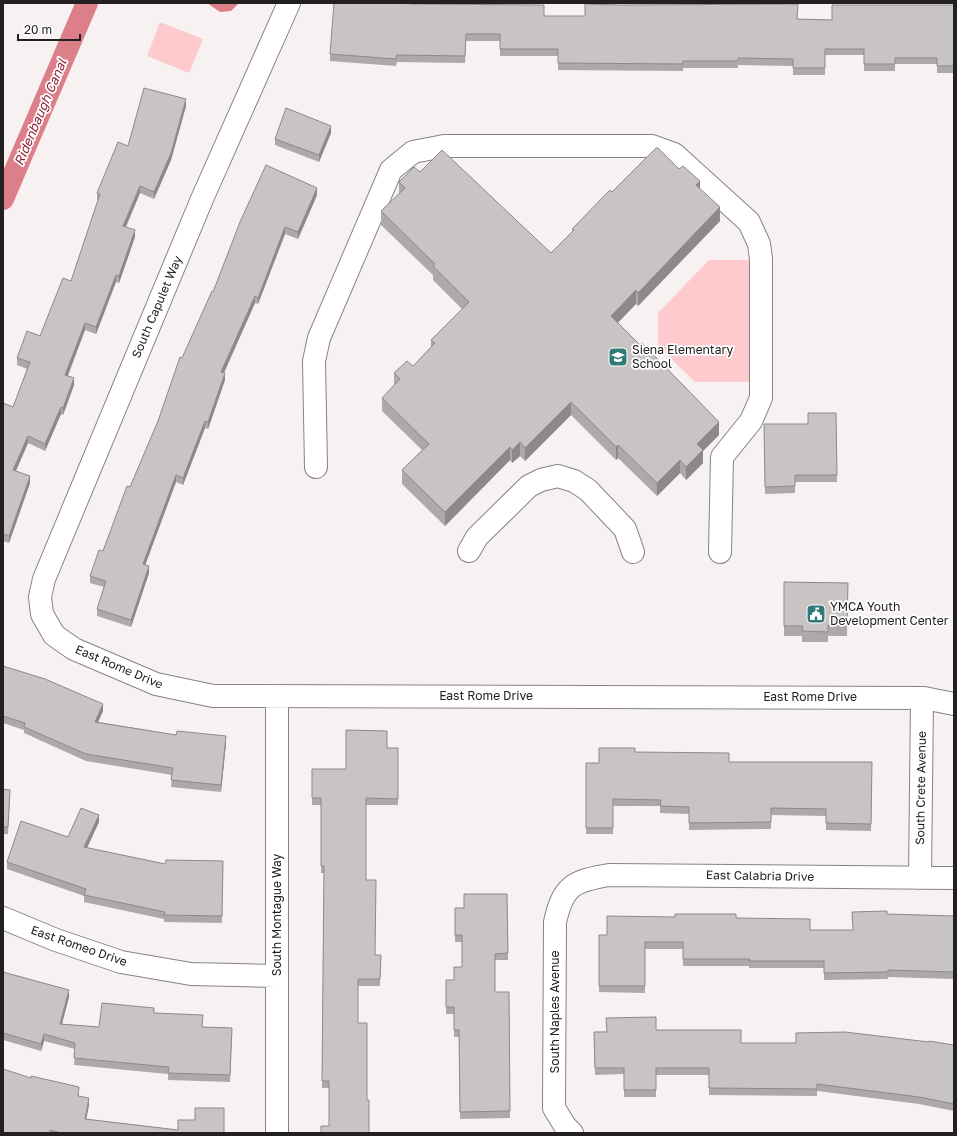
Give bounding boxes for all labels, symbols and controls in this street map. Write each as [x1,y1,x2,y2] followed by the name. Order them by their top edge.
[18,16,80,42] scale bar
[24,22,52,37] text: 20 m
[10,56,70,168] water label: Ridenbaugh Canal
[128,253,185,360] street label: South Capulet Way
[632,342,733,371] place label: Siena Elementary School
[607,346,629,368] school or university icon: Siena Elementary School
[830,599,949,628] place label: YMCA Youth Development Center
[805,603,827,625] public building icon: YMCA Youth Development Center
[73,641,165,692] street label: East Rome Drive
[439,688,533,703] street label: East Rome Drive
[763,689,857,704] street label: East Rome Drive
[912,731,929,845] street label: South Crete Avenue
[269,853,284,976] street label: South Montague Way
[706,867,814,884] street label: East Calabria Drive
[29,922,129,969] street label: East Romeo Drive
[547,950,562,1074] street label: South Naples Avenue

